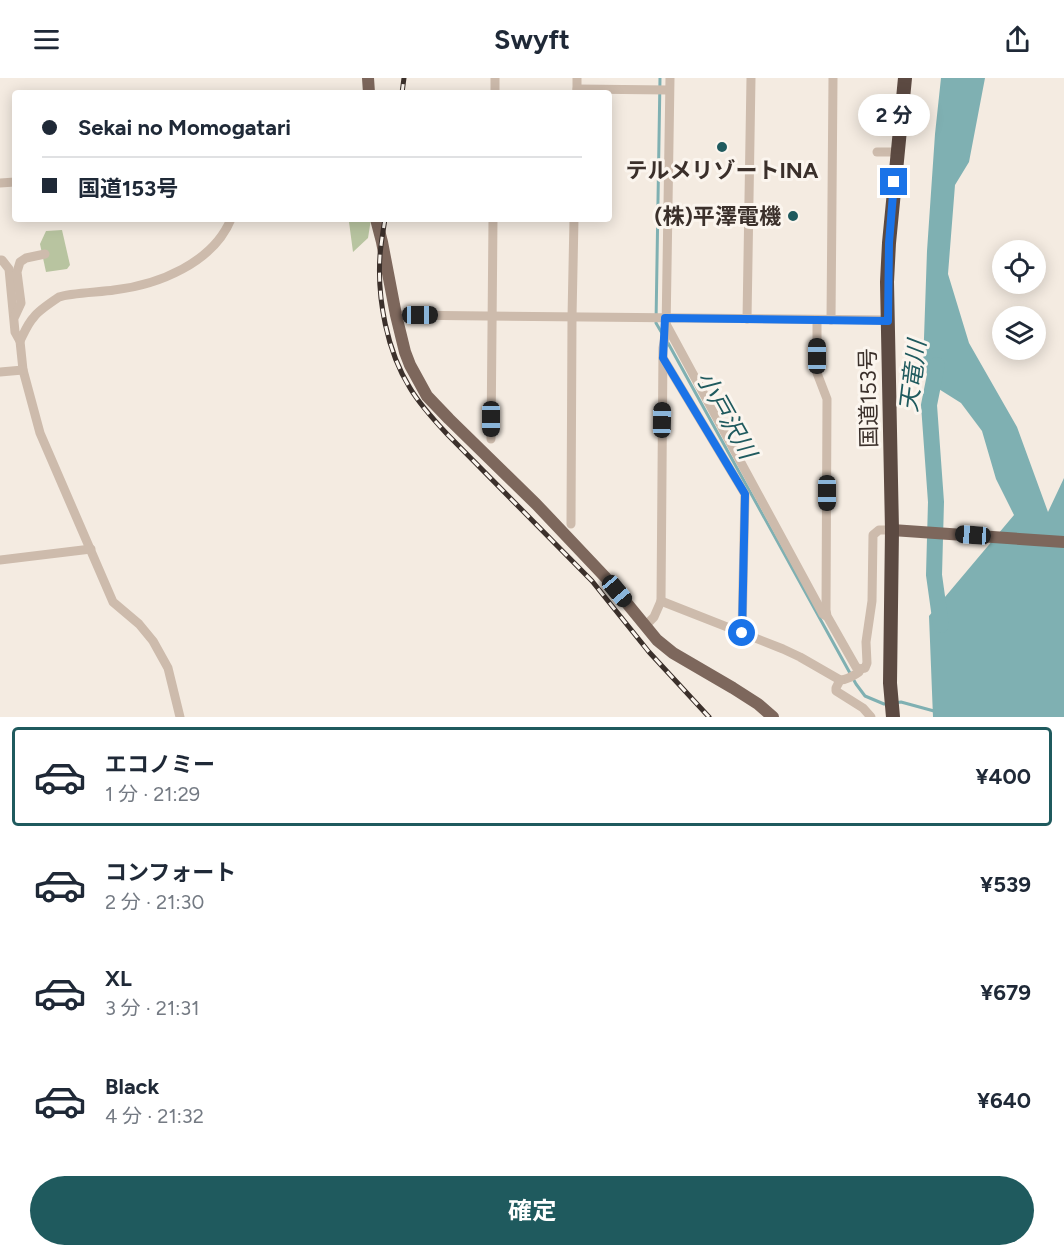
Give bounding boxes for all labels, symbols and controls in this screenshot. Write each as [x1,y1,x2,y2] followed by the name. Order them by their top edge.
[30,23,63,56] icon: menu
[494,23,570,56] text: Swyft
[1001,23,1034,56] icon: share
[858,95,930,137] callout: 2 分
[876,103,912,127] text: 2 分
[78,114,291,141] text: Sekai no Momogatari
[715,140,729,154] marker: テルメリゾートINA
[625,157,819,184] place label: テルメリゾートINA
[880,168,907,195] route end
[78,175,178,202] text: 国道153号
[654,203,781,230] place label: (株)平澤電機
[786,209,800,223] marker: (株)平澤電機
[992,240,1046,360] map controls
[992,240,1046,294] button: locate
[402,306,438,324] car
[992,306,1046,360] button: layers
[894,335,932,413] water label: 天竜川
[808,338,826,374] car
[854,348,883,448] street label: 国道153号
[690,366,764,466] water label: 小戸沢川
[482,401,500,437] car
[653,402,671,438] car
[818,475,836,511] car
[954,525,992,545] car
[599,571,635,611] car
[728,619,755,646] route start
[33,750,87,804] icon: car
[105,751,215,778] text: エコノミー
[975,763,1031,790] text: ¥400
[105,782,200,806] text: 1 分 · 21:29
[33,858,87,912] icon: car
[105,859,236,886] text: コンフォート
[980,871,1031,898] text: ¥539
[105,890,204,914] text: 2 分 · 21:30
[105,965,132,992] text: XL
[33,966,87,1020] icon: car
[980,979,1031,1006] text: ¥679
[105,996,199,1020] text: 3 分 · 21:31
[105,1073,159,1100] text: Black
[33,1074,87,1128] icon: car
[977,1087,1031,1114] text: ¥640
[105,1104,204,1128] text: 4 分 · 21:32
[30,1176,1034,1245] button: 確定

